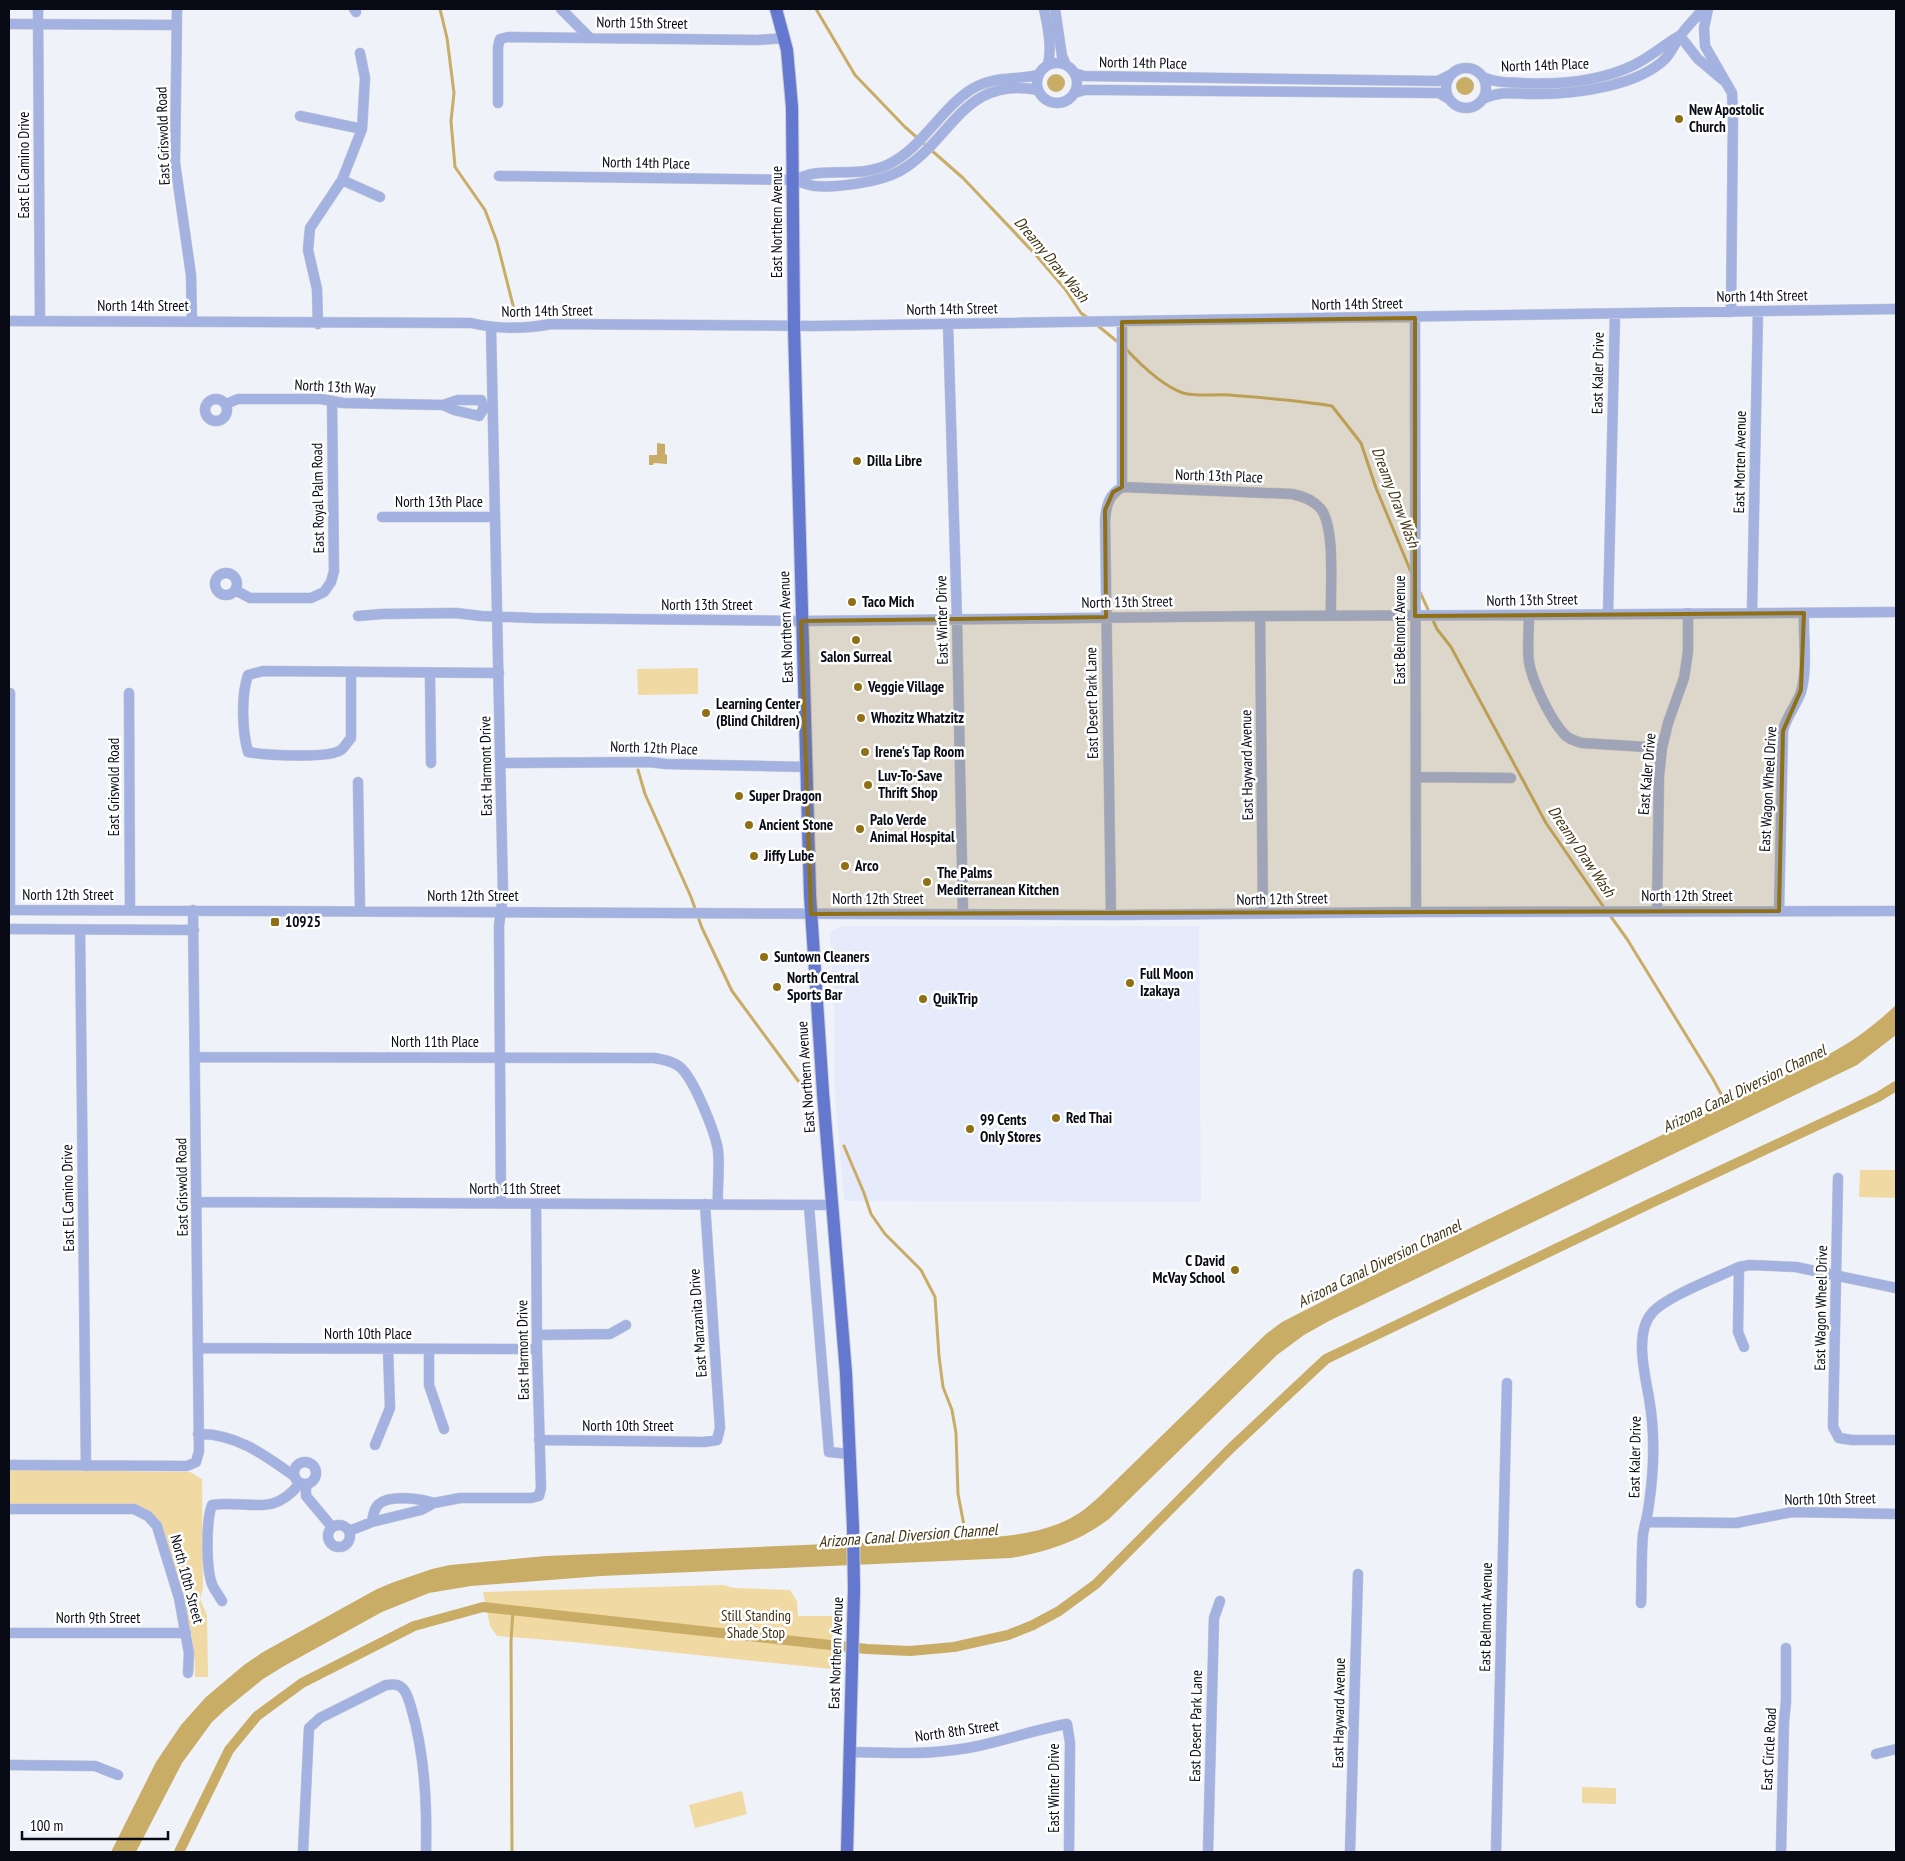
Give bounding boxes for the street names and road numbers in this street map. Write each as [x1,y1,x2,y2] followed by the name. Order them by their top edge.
[596,12,688,33] street label: North 15th Street
[1099,52,1187,73] street label: North 14th Place
[1501,53,1589,76] street label: North 14th Place
[151,86,174,186] street label: East Griswold Road
[14,111,33,219] street label: East El Camino Drive
[602,152,690,173] street label: North 14th Place
[767,166,786,278] street label: East Northern Avenue
[1716,285,1808,306] street label: North 14th Street
[1311,293,1403,314] street label: North 14th Street
[97,296,189,315] street label: North 14th Street
[906,298,998,319] street label: North 14th Street
[501,300,593,321] street label: North 14th Street
[1587,332,1608,414] street label: East Kaler Drive
[294,375,376,398] street label: North 13th Way
[1729,410,1750,514] street label: East Morten Avenue
[307,443,328,553] street label: East Royal Palm Road
[1175,464,1263,487] street label: North 13th Place
[395,492,483,511] street label: North 13th Place
[774,571,797,683] street label: East Northern Avenue
[931,575,952,665] street label: East Winter Drive
[1390,575,1409,685] street label: East Belmont Avenue
[1486,589,1578,610] street label: North 13th Street
[1081,591,1173,612] street label: North 13th Street
[661,595,753,614] street label: North 13th Street
[1081,647,1102,759] street label: East Desert Park Lane
[1236,709,1257,821] street label: East Hayward Avenue
[475,716,496,816] street label: East Harmont Drive
[1755,726,1780,852] street label: East Wagon Wheel Drive
[1633,732,1660,816] street label: East Kaler Drive
[610,736,698,759] street label: North 12th Place
[104,738,123,836] street label: East Griswold Road
[22,885,114,904] street label: North 12th Street
[427,886,519,905] street label: North 12th Street
[1641,886,1733,905] street label: North 12th Street
[1236,888,1328,909] street label: North 12th Street
[832,889,924,908] street label: North 12th Street
[792,1020,819,1134] street label: East Northern Avenue
[391,1032,479,1051] street label: North 11th Place
[171,1138,192,1236] street label: East Griswold Road
[57,1144,78,1252] street label: East El Camino Drive
[469,1179,561,1198] street label: North 11th Street
[1810,1245,1831,1371] street label: East Wagon Wheel Drive
[684,1268,711,1378] street label: East Manzanita Drive
[512,1300,533,1400] street label: East Harmont Drive
[324,1324,412,1343] street label: North 10th Place
[582,1416,674,1435] street label: North 10th Street
[1624,1416,1645,1498] street label: East Kaler Drive
[1784,1488,1876,1509] street label: North 10th Street
[166,1532,208,1625] street label: North 10th Street
[1475,1562,1496,1672] street label: East Belmont Avenue
[824,1597,847,1709] street label: East Northern Avenue
[56,1608,140,1627] street label: North 9th Street
[1328,1657,1349,1769] street label: East Hayward Avenue
[1185,1670,1206,1782] street label: East Desert Park Lane
[1757,1707,1780,1791] street label: East Circle Road
[914,1715,1000,1746] street label: North 8th Street
[1044,1743,1063,1833] street label: East Winter Drive

